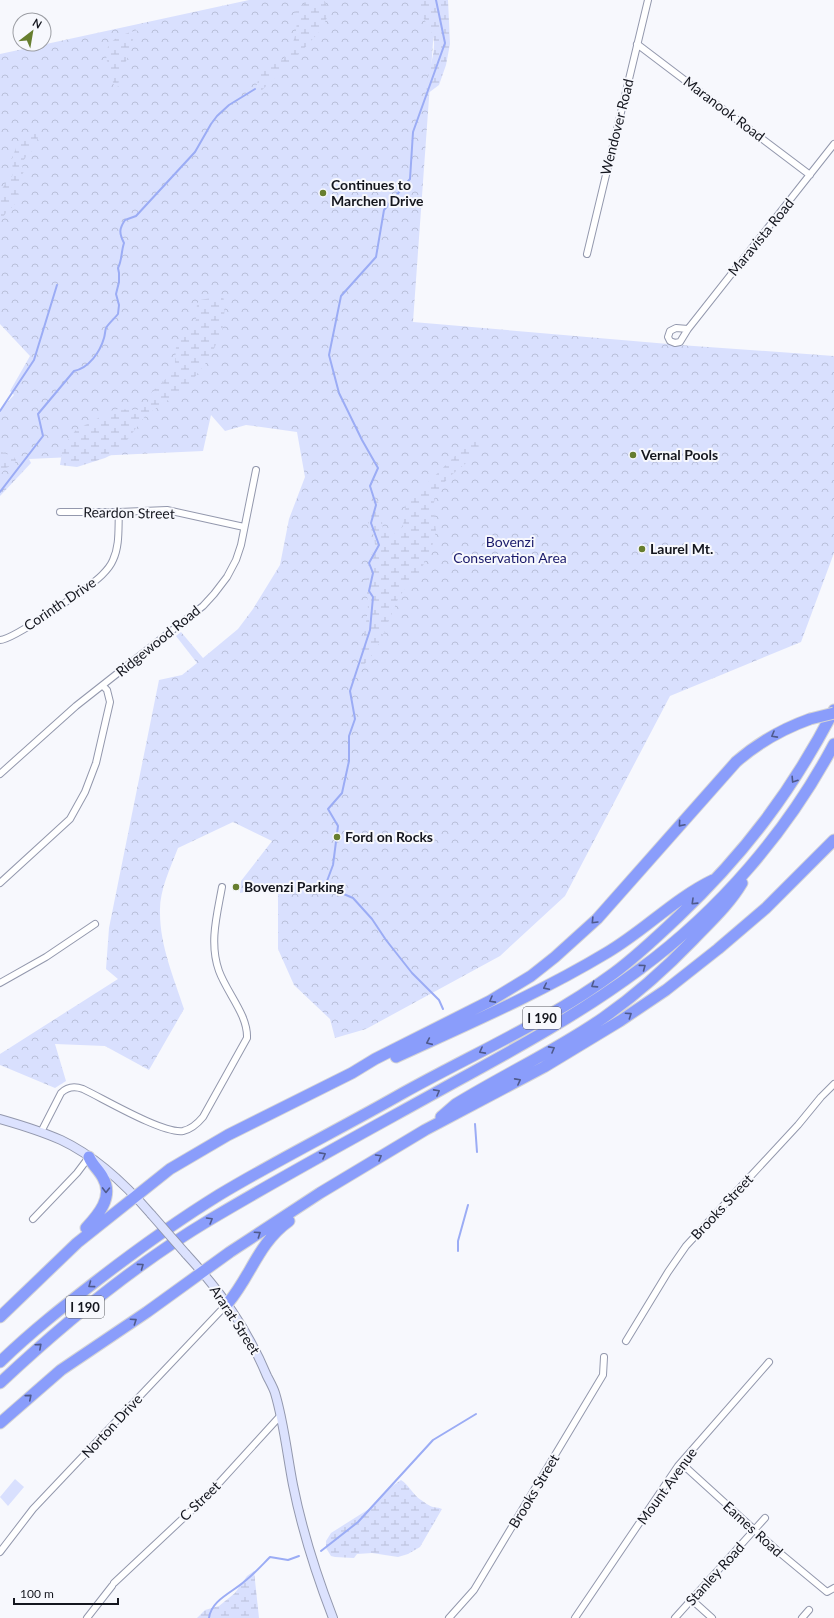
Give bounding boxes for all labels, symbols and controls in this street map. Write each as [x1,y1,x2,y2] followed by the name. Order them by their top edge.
[12,12,52,52] north arrow
[30,15,44,31] text: N
[680,73,768,145] street label: Maranook Road
[596,77,637,177] street label: Wendover Road
[331,176,424,209] place label: Continues to Marchen Drive
[318,188,328,198] marker: Continues to Marchen Drive
[724,194,797,279] street label: Maravista Road
[640,446,718,463] place label: Vernal Pools
[628,450,638,460] marker: Vernal Pools
[83,503,175,522] street label: Reardon Street
[453,533,567,566] park label: Bovenzi Conservation Area
[650,540,713,557] place label: Laurel Mt.
[637,544,647,554] marker: Laurel Mt.
[21,573,99,634] street label: Corinth Drive
[112,601,203,680] street label: Ridgewood Road
[771,730,778,737] one-way arrow
[791,776,798,783] one-way arrow
[678,819,685,826] one-way arrow
[345,828,433,845] place label: Ford on Rocks
[332,832,342,842] marker: Ford on Rocks
[244,878,345,895] place label: Bovenzi Parking
[231,882,241,892] marker: Bovenzi Parking
[691,897,699,905] one-way arrow
[591,916,599,924] one-way arrow
[639,965,646,972] one-way arrow
[591,981,598,988] one-way arrow
[543,982,551,990] one-way arrow
[489,996,496,1003] one-way arrow
[523,1007,561,1029] road number: I 190
[625,1012,632,1019] one-way arrow
[425,1037,433,1045] one-way arrow
[479,1046,486,1054] one-way arrow
[548,1046,555,1054] one-way arrow
[514,1078,521,1086] one-way arrow
[433,1090,440,1097] one-way arrow
[319,1153,326,1160] one-way arrow
[375,1154,382,1161] one-way arrow
[687,1170,756,1243] street label: Brooks Street
[102,1188,110,1194] one-way arrow
[206,1217,213,1225] one-way arrow
[253,1232,260,1239] one-way arrow
[136,1264,143,1271] one-way arrow
[88,1281,95,1288] one-way arrow
[207,1282,264,1357] street label: Ararat Street
[66,1296,104,1318] road number: I 190
[130,1318,137,1326] one-way arrow
[34,1344,41,1351] one-way arrow
[78,1390,146,1461] street label: Norton Drive
[24,1395,32,1402] one-way arrow
[633,1444,700,1527] street label: Mount Avenue
[505,1451,562,1531] street label: Brooks Street
[176,1477,223,1524] street label: C Street
[720,1497,787,1560] street label: Eames Road
[682,1539,747,1609] street label: Stanley Road
[14,1580,118,1606] scale bar
[20,1586,54,1601] text: 100 m

